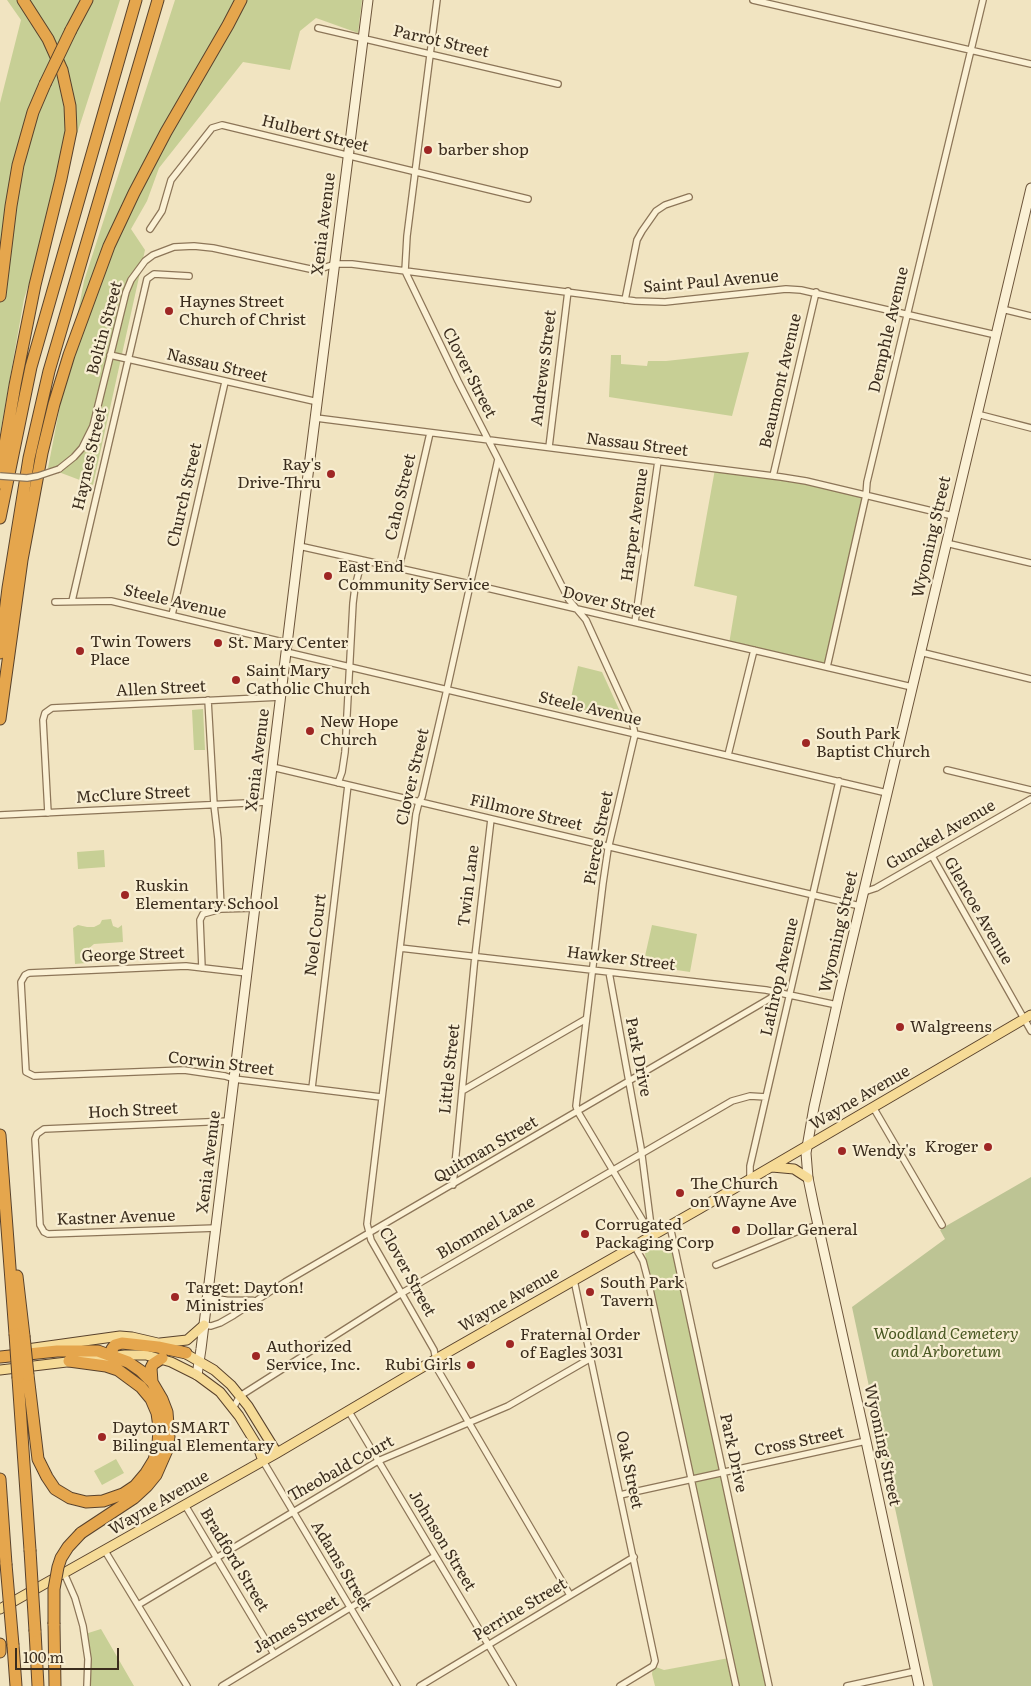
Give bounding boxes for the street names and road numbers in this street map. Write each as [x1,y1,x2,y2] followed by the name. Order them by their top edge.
[391,22,491,62] street label: Parrot Street
[260,111,370,157] street label: Hulbert Street
[308,172,340,276] street label: Xenia Avenue
[865,265,913,395] street label: Demphle Avenue
[642,267,780,297] street label: Saint Paul Avenue
[83,279,127,377] street label: Boltin Street
[527,309,561,427] street label: Andrews Street
[756,312,806,450] street label: Beaumont Avenue
[438,324,500,422] street label: Clover Street
[165,345,269,387] street label: Nassau Street
[69,406,111,512] street label: Haynes Street
[585,429,689,461] street label: Nassau Street
[164,441,206,549] street label: Church Street
[382,452,420,542] street label: Caho Street
[618,467,652,583] street label: Harper Avenue
[909,474,955,600] street label: Wyoming Street
[122,581,228,623] street label: Steele Avenue
[560,583,658,623] street label: Dover Street
[116,677,206,701] street label: Allen Street
[537,688,643,730] street label: Steele Avenue
[242,708,274,812] street label: Xenia Avenue
[392,727,434,827] street label: Clover Street
[75,782,191,808] street label: McClure Street
[580,789,618,887] street label: Pierce Street
[468,791,584,835] street label: Fillmore Street
[883,796,999,874] street label: Gunckel Avenue
[454,844,484,928] street label: Twin Lane
[939,854,1017,968] street label: Glencoe Avenue
[816,869,862,995] street label: Wyoming Street
[301,893,331,977] street label: Noel Court
[757,916,803,1038] street label: Lathrop Avenue
[566,943,676,975] street label: Hawker Street
[81,944,185,966] street label: George Street
[621,1016,655,1098] street label: Park Drive
[436,1023,464,1115] street label: Little Street
[167,1048,275,1080] street label: Corwin Street
[807,1062,913,1134] street label: Wayne Avenue
[88,1099,178,1123] street label: Hoch Street
[193,1110,225,1214] street label: Xenia Avenue
[431,1112,541,1188] street label: Quitman Street
[434,1192,538,1264] street label: Blommel Lane
[56,1206,176,1230] street label: Kastner Avenue
[375,1224,439,1320] street label: Clover Street
[456,1264,562,1336] street label: Wayne Avenue
[860,1382,904,1508] street label: Wyoming Street
[715,1412,751,1494] street label: Park Drive
[752,1423,846,1461] street label: Cross Street
[611,1429,647,1511] street label: Oak Street
[285,1432,397,1506] street label: Theobald Court
[106,1467,212,1539] street label: Wayne Avenue
[404,1487,480,1595] street label: Johnson Street
[195,1505,273,1615] street label: Bradford Street
[307,1518,375,1614] street label: Adams Street
[470,1574,570,1646] street label: Perrine Street
[250,1592,342,1658] street label: James Street

